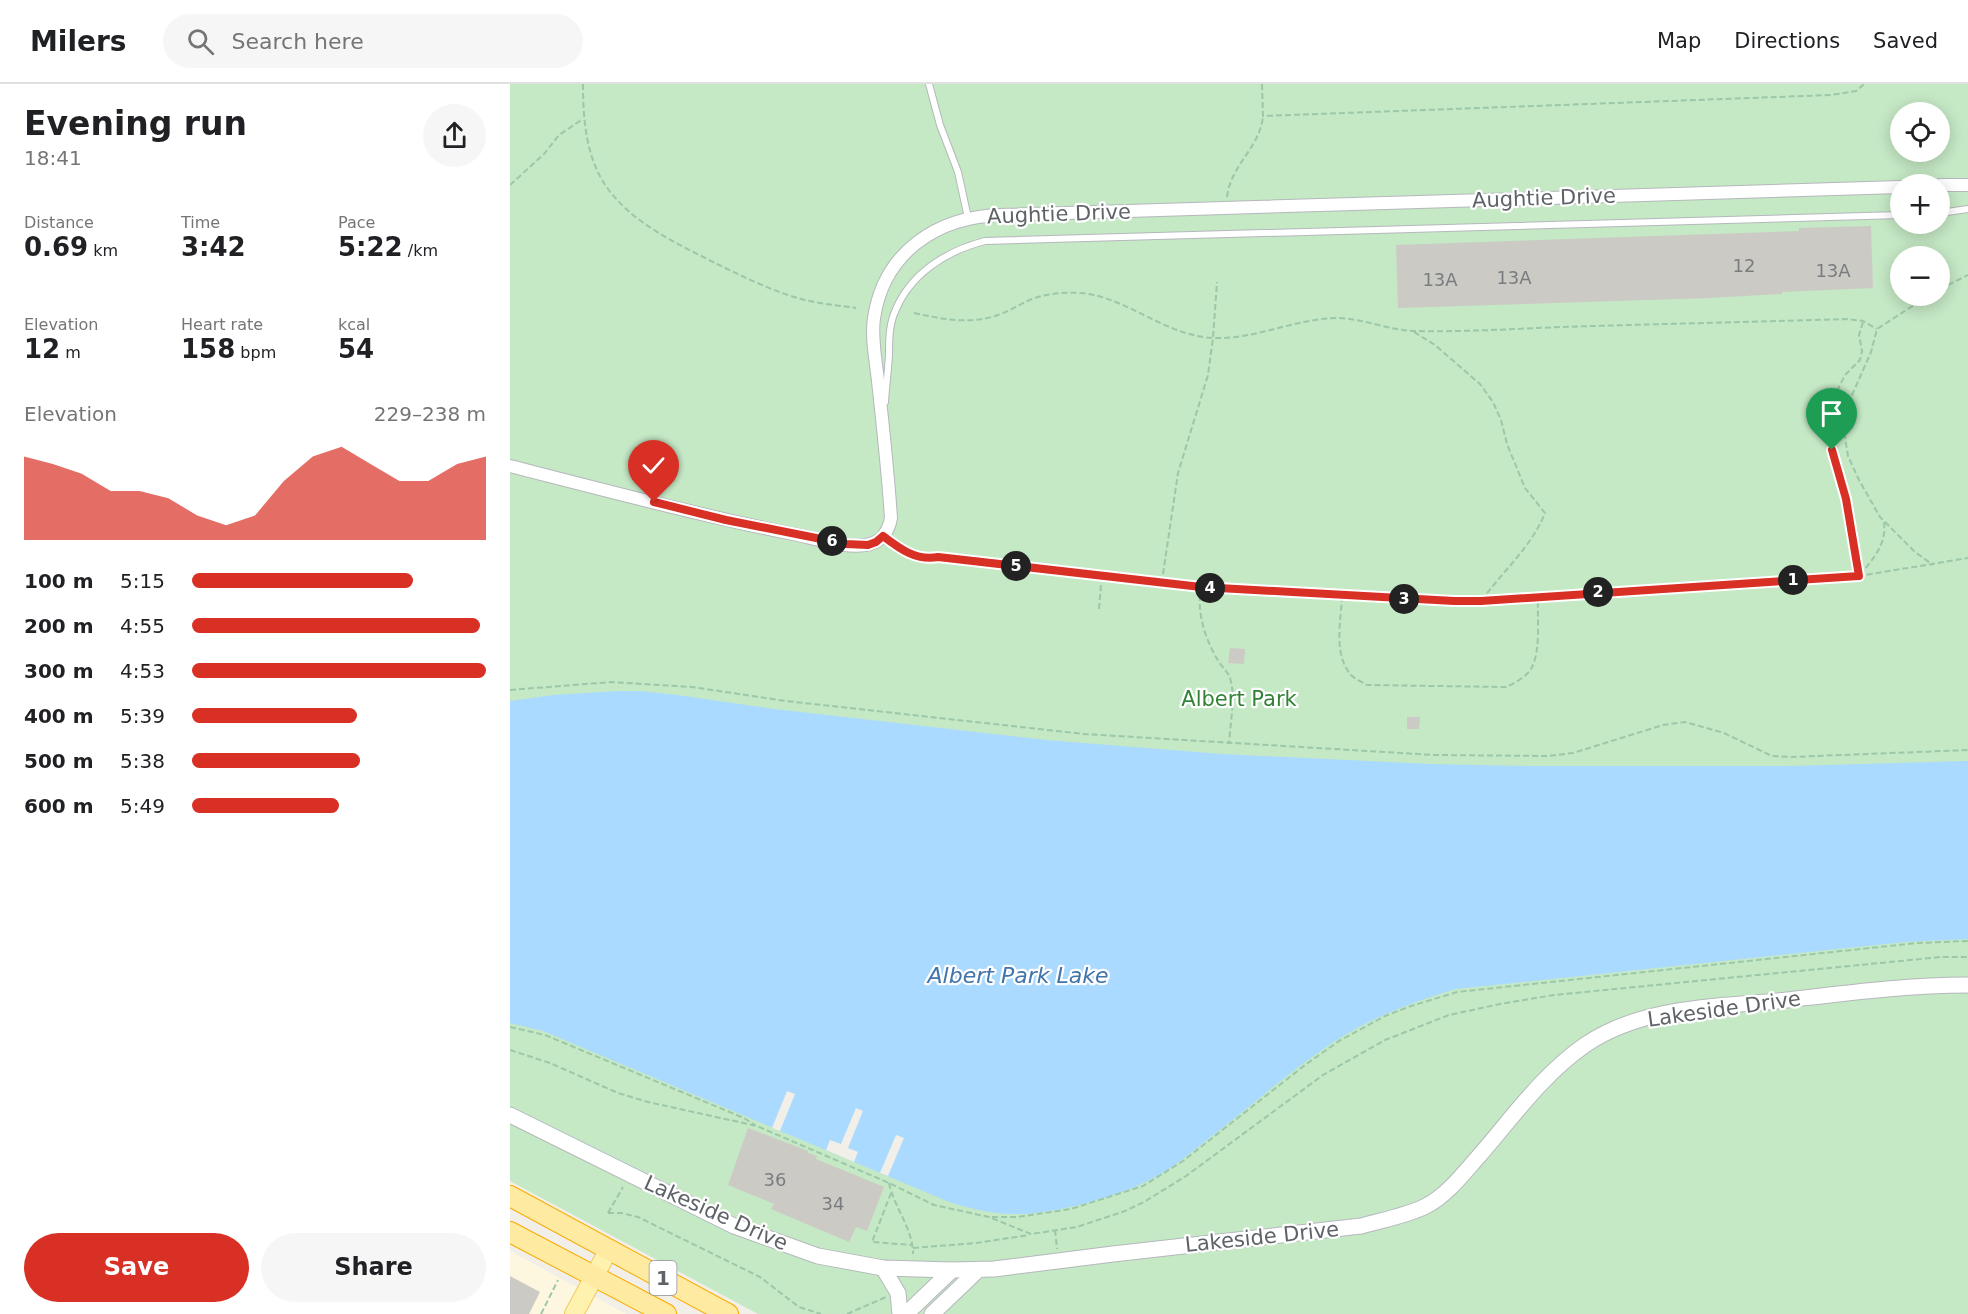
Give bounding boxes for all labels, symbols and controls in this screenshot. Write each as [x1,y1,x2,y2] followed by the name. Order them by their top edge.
[163,14,583,68] search box
[30,25,127,58] text: Milers
[184,25,217,58] icon: search
[232,29,364,54] text: Search here
[1657,29,1701,53] text: Map
[1734,29,1840,53] text: Directions
[1873,29,1938,53] text: Saved
[1890,102,1950,306] map controls
[1890,102,1950,162] button: locate
[24,104,247,143] text: Evening run
[423,104,486,167] button: share
[24,146,82,170] text: 18:41
[1890,174,1950,234] button: +
[1472,183,1616,213] street label: Aughtie Drive
[987,199,1131,229] street label: Aughtie Drive
[24,213,94,232] text: Distance
[181,213,220,232] text: Time
[338,213,375,232] text: Pace
[24,232,88,262] text: 0.69
[181,232,246,262] text: 3:42
[338,232,403,262] text: 5:22
[88,241,118,260] text: km
[403,241,438,260] text: /km
[1890,246,1950,306] button: −
[1733,255,1755,276] house number: 12
[1815,260,1851,281] house number: 13A
[1496,267,1532,288] house number: 13A
[1422,269,1458,290] house number: 13A
[24,315,98,334] text: Elevation
[181,315,263,334] text: Heart rate
[338,315,370,334] text: kcal
[24,334,60,364] text: 12
[181,334,235,364] text: 158
[338,334,374,364] text: 54
[60,343,81,362] text: m
[235,343,276,362] text: bpm
[1806,388,1857,450] pin
[1815,397,1848,430] icon: arrive
[24,402,117,426] text: Elevation
[374,402,486,426] text: 229–238 m
[628,440,679,502] pin
[637,449,670,482] icon: check
[817,526,847,556] pin: 6
[826,531,838,550] text: 6
[1001,551,1031,581] pin: 5
[1010,556,1022,575] text: 5
[1778,565,1808,595] pin: 1
[24,569,94,593] text: 100 m
[120,569,165,593] text: 5:15
[1787,570,1799,589] text: 1
[1195,573,1225,603] pin: 4
[1583,577,1613,607] pin: 2
[1204,578,1216,597] text: 4
[1592,582,1604,601] text: 2
[1389,584,1419,614] pin: 3
[1398,589,1410,608] text: 3
[24,614,94,638] text: 200 m
[120,614,165,638] text: 4:55
[24,659,94,683] text: 300 m
[120,659,165,683] text: 4:53
[1181,687,1298,711] park label: Albert Park
[24,704,94,728] text: 400 m
[120,704,165,728] text: 5:39
[24,749,94,773] text: 500 m
[120,749,165,773] text: 5:38
[24,794,94,818] text: 600 m
[120,794,165,818] text: 5:49
[926,963,1108,988] water label: Albert Park Lake
[1646,986,1802,1032] street label: Lakeside Drive
[764,1169,786,1190] house number: 36
[641,1171,791,1255] street label: Lakeside Drive
[822,1193,844,1214] house number: 34
[1184,1217,1340,1257] street label: Lakeside Drive
[24,1233,249,1302] button: Save
[261,1233,486,1302] button: Share
[650,1261,676,1295] road number: 1

